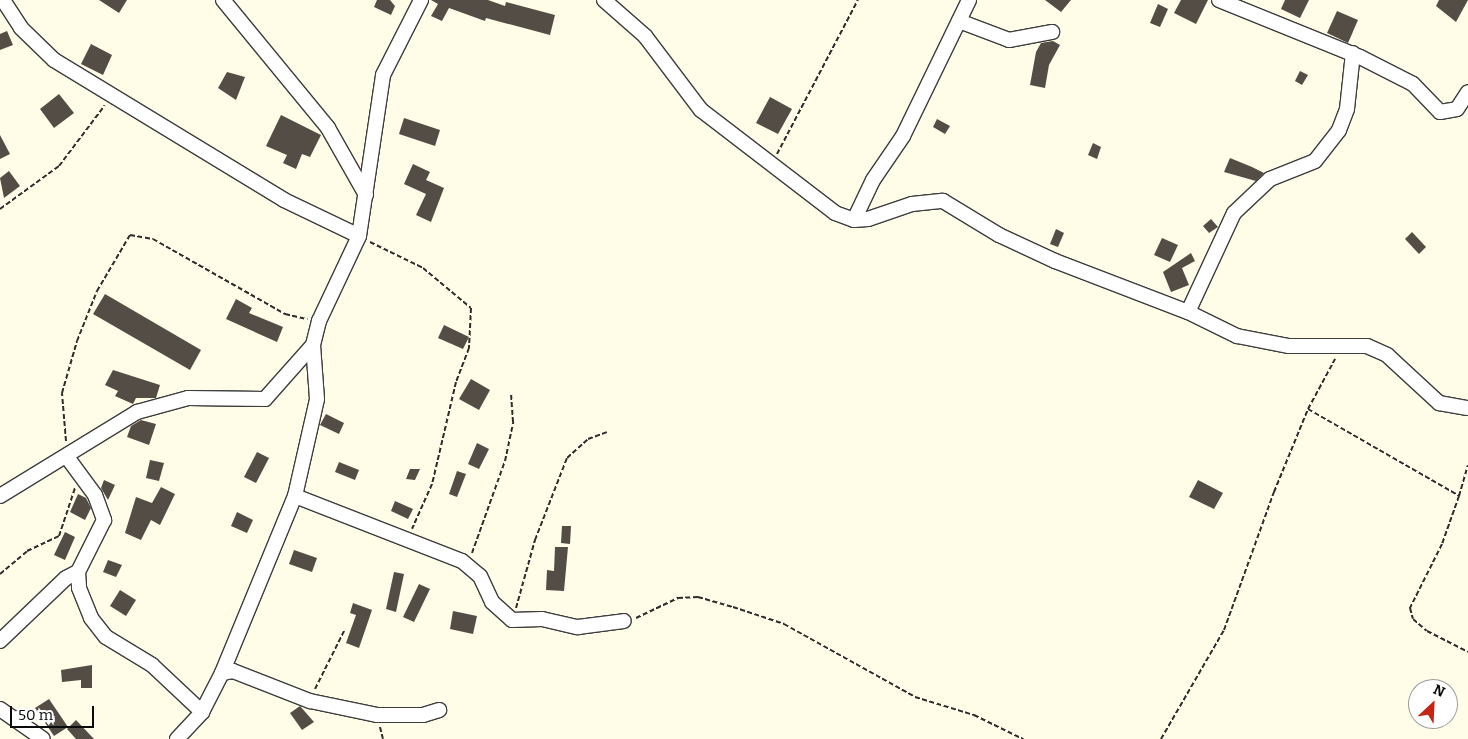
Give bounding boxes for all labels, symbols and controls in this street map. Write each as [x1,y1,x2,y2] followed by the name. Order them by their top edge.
[1408,679,1458,729] north arrow
[1431,681,1448,701] text: N
[12,696,96,728] scale bar
[18,706,53,724] text: 50 m

